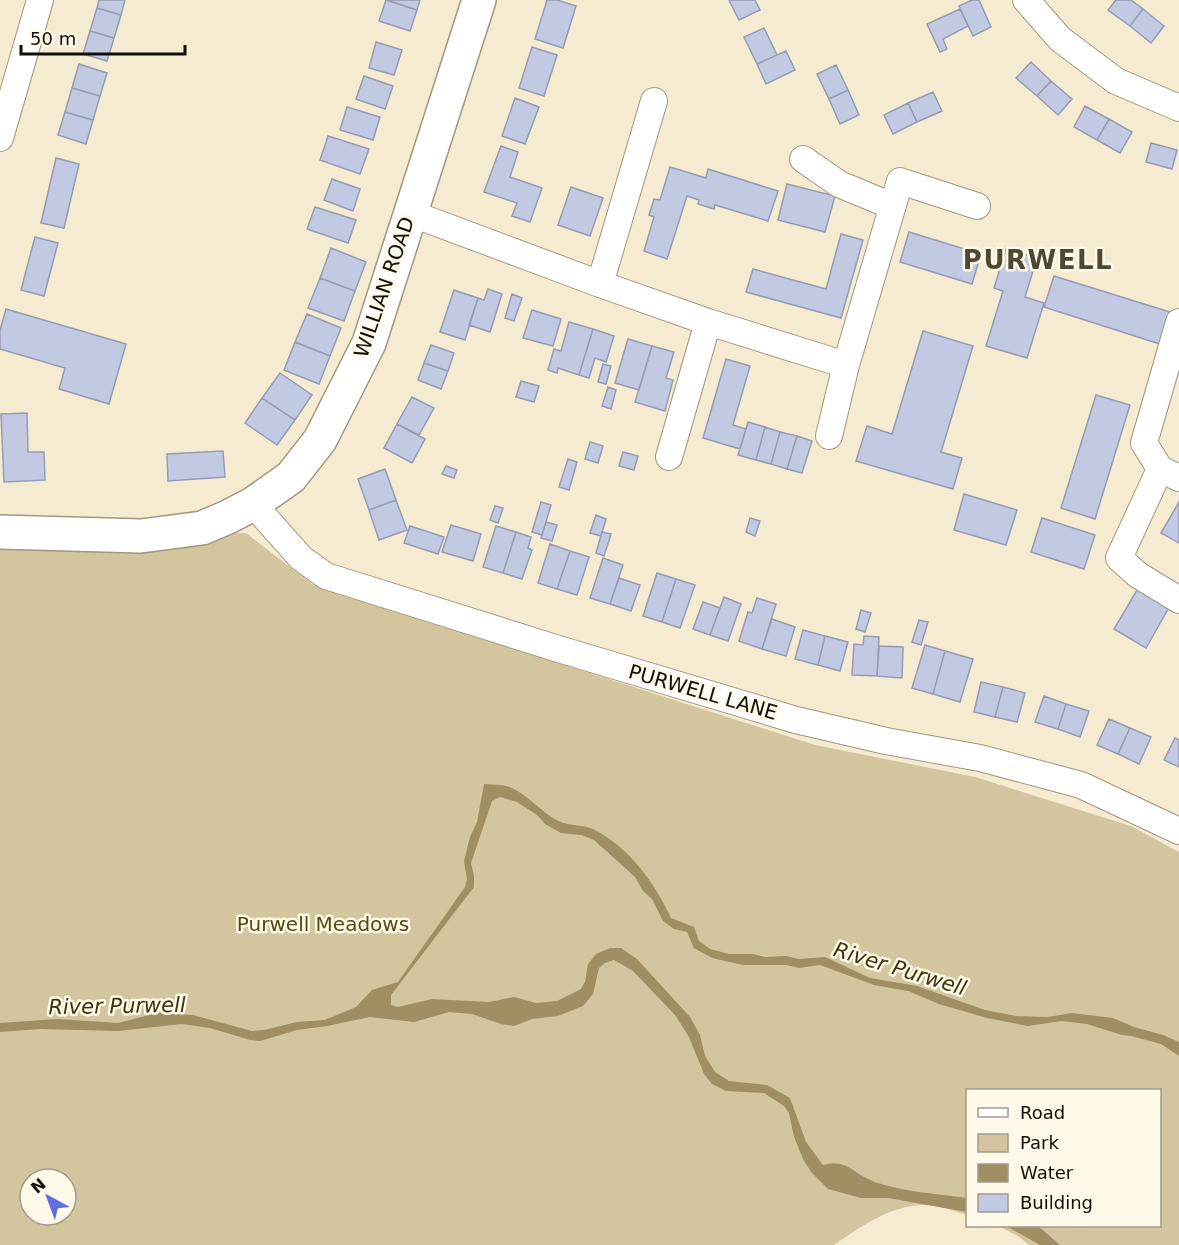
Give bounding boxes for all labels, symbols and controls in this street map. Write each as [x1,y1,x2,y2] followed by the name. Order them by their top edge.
[21,18,184,56] scale bar
[30,28,76,49] text: 50 m
[349,213,419,361] street label: WILLIAN ROAD
[963,245,1113,275] district label: PURWELL
[626,659,780,725] street label: PURWELL LANE
[237,912,409,936] park label: Purwell Meadows
[831,937,969,1001] water label: River Purwell
[48,993,186,1019] water label: River Purwell
[966,1089,1161,1227] legend
[1020,1102,1065,1123] text: Road
[1020,1132,1059,1153] text: Park
[1020,1162,1074,1183] text: Water
[18,1167,78,1227] north arrow
[27,1174,50,1198] text: N
[1020,1192,1093,1213] text: Building

